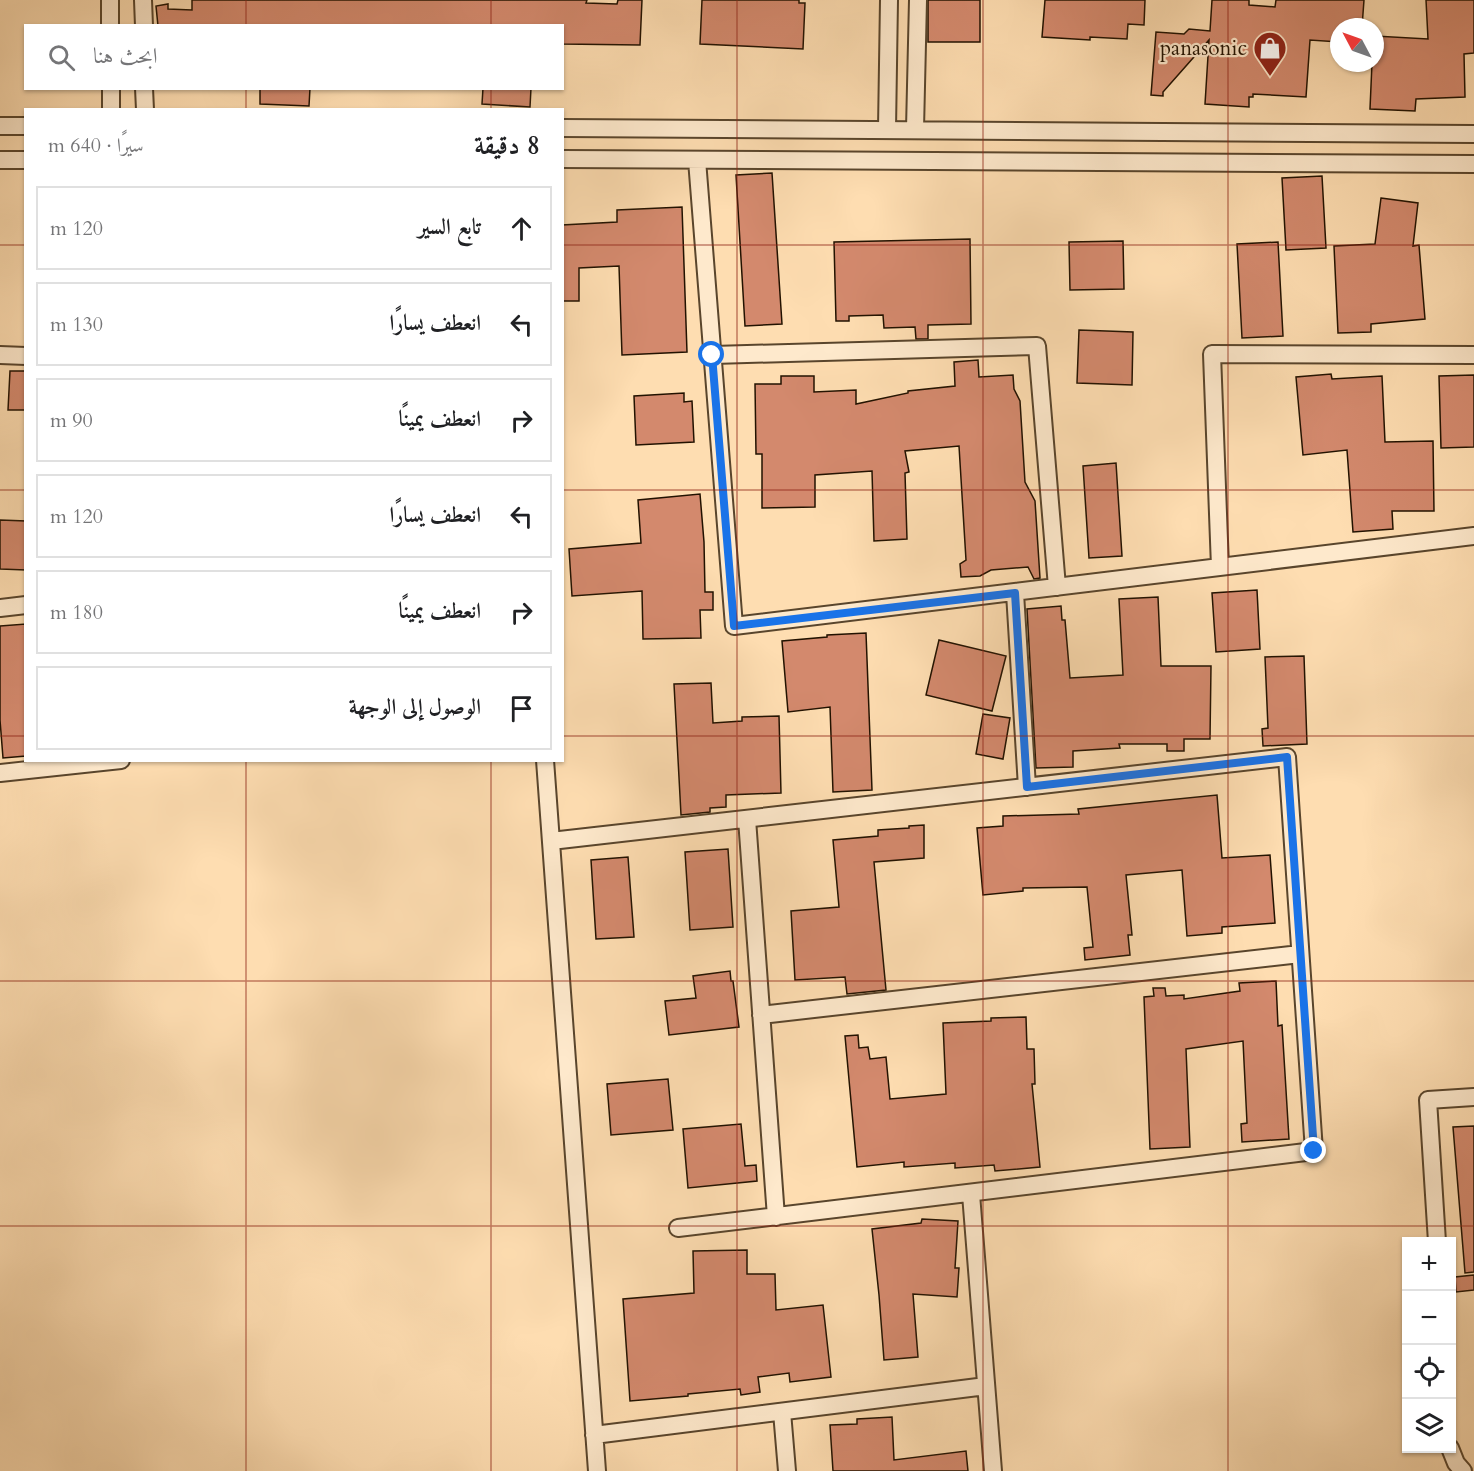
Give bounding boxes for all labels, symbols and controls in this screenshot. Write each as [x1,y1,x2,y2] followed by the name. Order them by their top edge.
[1330,18,1384,72] north arrow
[24,24,564,90] search box
[1252,30,1288,77] shop icon: panasonic
[1160,34,1247,63] place label: panasonic
[45,41,78,74] icon: search
[93,41,158,71] text: ابحث هنا
[474,128,540,163] text: 8 دقيقة
[48,132,144,159] text: سيرًا · 640 m
[418,212,481,242] text: تابع السير
[505,212,538,245] icon: ahead
[50,215,103,242] text: 120 m
[390,308,481,338] text: انعطف يسارًا
[505,308,538,341] icon: left
[50,311,103,338] text: 130 m
[698,341,724,367] route start
[398,404,481,434] text: انعطف يمينًا
[505,404,538,437] icon: right
[50,407,93,434] text: 90 m
[390,500,481,530] text: انعطف يسارًا
[505,500,538,533] icon: left
[50,503,103,530] text: 120 m
[398,596,481,626] text: انعطف يمينًا
[505,596,538,629] icon: right
[50,599,103,626] text: 180 m
[349,692,481,722] text: الوصول إلى الوجهة
[505,692,538,725] icon: arrive
[1300,1137,1326,1163] route end
[1402,1237,1456,1453] map controls
[1402,1237,1456,1291] button: +
[1402,1291,1456,1345] button: −
[1402,1345,1456,1399] button: locate
[1402,1399,1456,1453] button: layers

